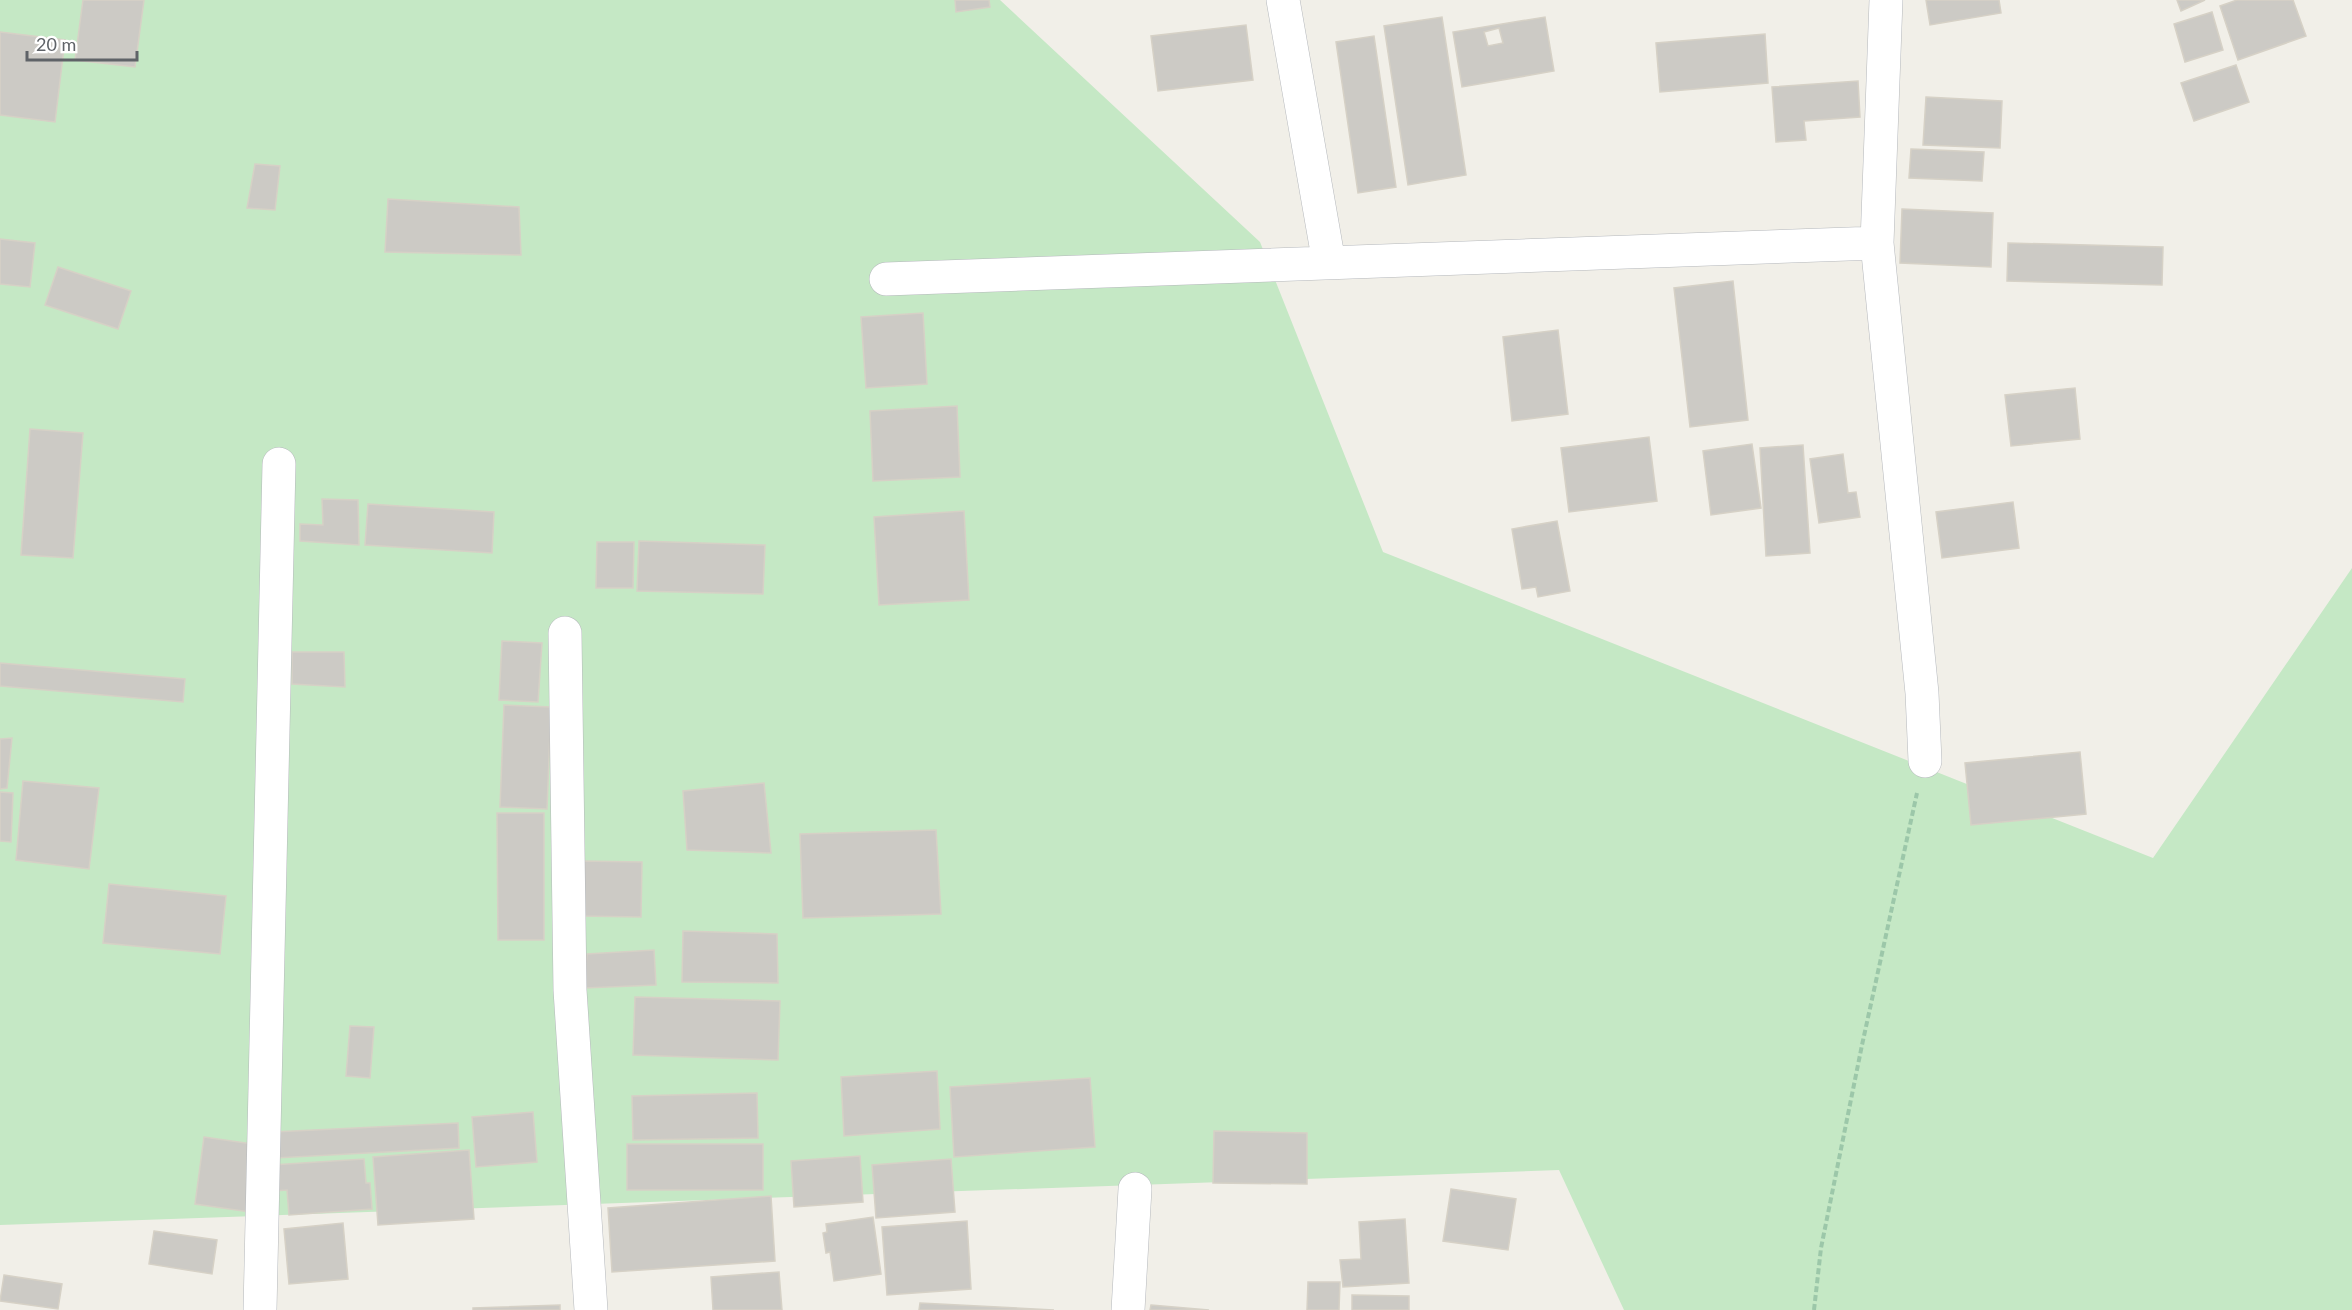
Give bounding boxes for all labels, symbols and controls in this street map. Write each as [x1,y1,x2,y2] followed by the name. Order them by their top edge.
[27,24,136,62] scale bar
[36,33,76,55] text: 20 m

